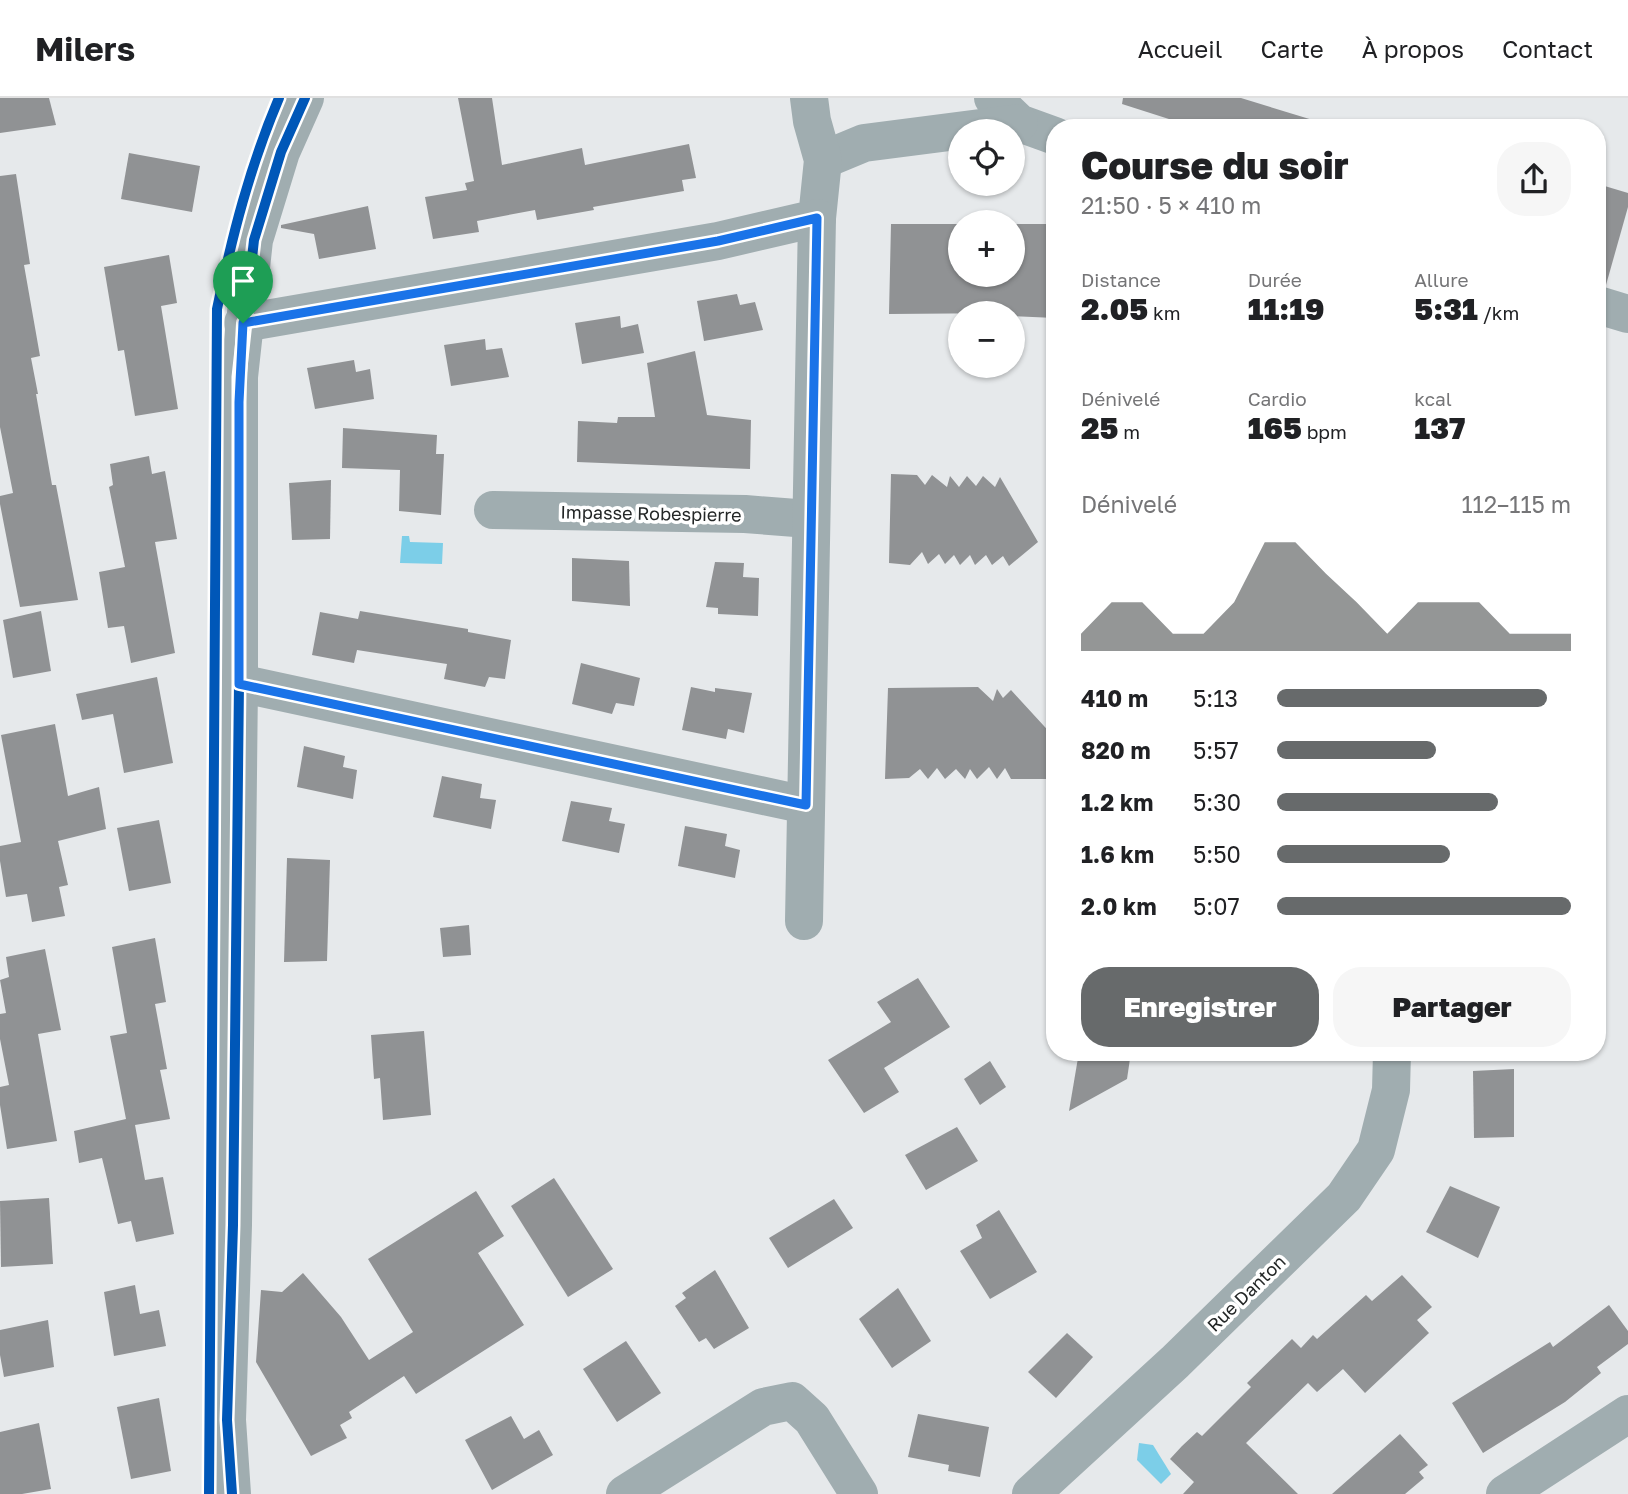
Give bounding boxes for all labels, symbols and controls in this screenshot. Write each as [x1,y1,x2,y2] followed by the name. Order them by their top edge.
[35,29,135,68] text: Milers
[1138,34,1222,63] text: Accueil
[1260,34,1324,63] text: Carte
[1362,34,1464,63] text: À propos
[1502,34,1593,63] text: Contact
[948,119,1025,378] map controls
[948,119,1025,196] button: locate
[1081,142,1349,187] text: Course du soir
[1497,142,1571,216] button: share
[1081,191,1261,219] text: 21:50 · 5 × 410 m
[948,210,1025,287] button: +
[213,251,273,323] pin
[224,262,262,300] icon: arrive
[1081,268,1161,291] text: Distance
[1248,268,1302,291] text: Durée
[1414,268,1469,291] text: Allure
[1081,291,1148,327] text: 2.05
[1248,291,1325,327] text: 11:19
[1414,291,1478,327] text: 5:31
[948,301,1025,378] button: −
[1148,301,1181,324] text: km
[1478,301,1519,324] text: /km
[1081,387,1160,410] text: Dénivelé
[1248,387,1307,410] text: Cardio
[1414,387,1452,410] text: kcal
[1081,410,1119,446] text: 25
[1248,410,1302,446] text: 165
[1414,410,1465,446] text: 137
[1119,420,1140,443] text: m
[1302,420,1347,443] text: bpm
[1081,490,1177,518] text: Dénivelé
[1461,490,1571,518] text: 112–115 m
[560,500,742,526] street label: Impasse Robespierre
[1081,684,1148,712] text: 410 m
[1193,684,1238,712] text: 5:13
[1081,736,1151,764] text: 820 m
[1193,736,1239,764] text: 5:57
[1081,788,1153,816] text: 1.2 km
[1193,788,1241,816] text: 5:30
[1081,840,1154,868] text: 1.6 km
[1193,840,1241,868] text: 5:50
[1081,892,1157,920] text: 2.0 km
[1193,892,1240,920] text: 5:07
[1081,967,1319,1047] button: Enregistrer
[1333,967,1571,1047] button: Partager
[1202,1250,1290,1336] street label: Rue Danton

